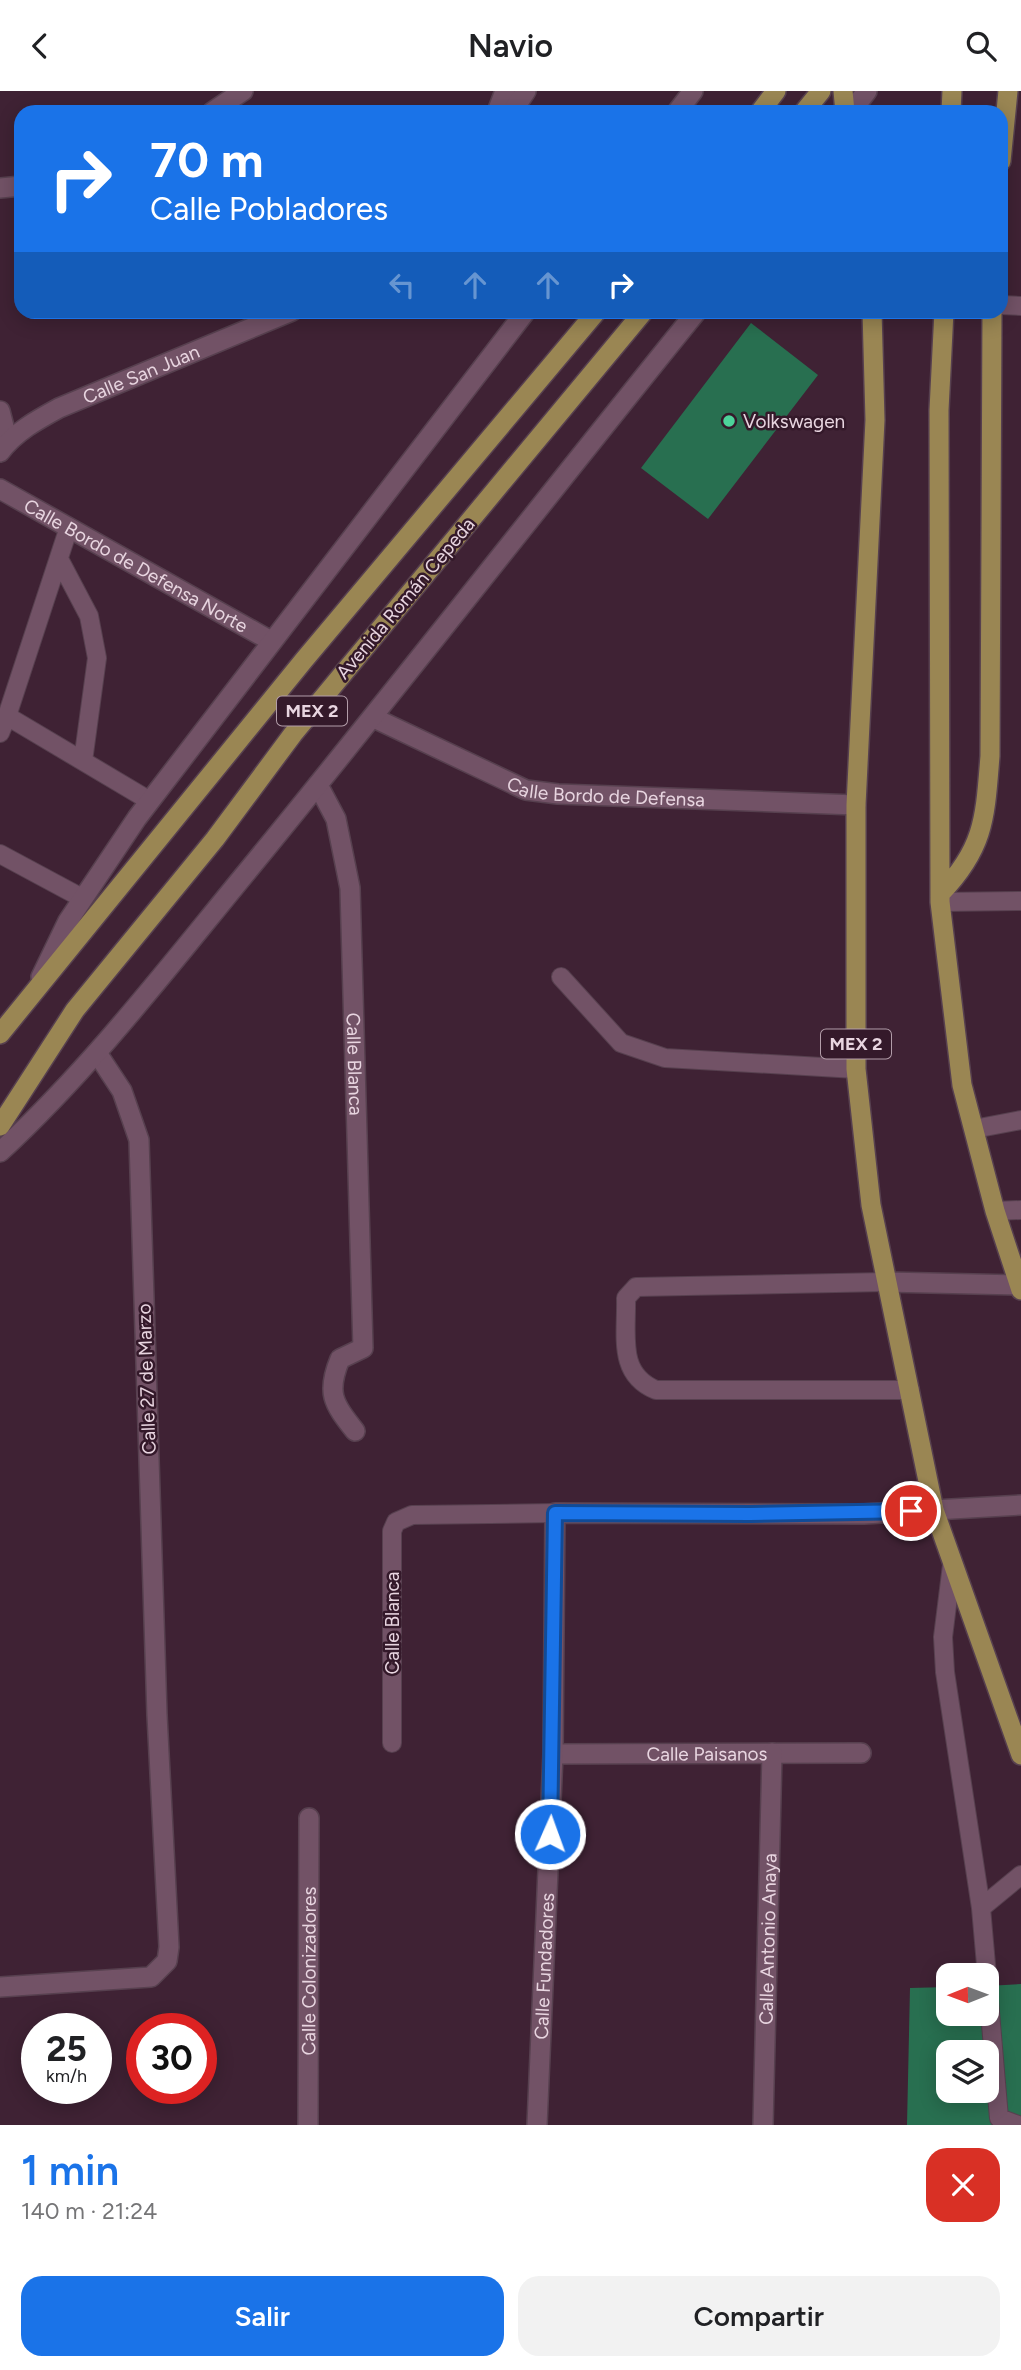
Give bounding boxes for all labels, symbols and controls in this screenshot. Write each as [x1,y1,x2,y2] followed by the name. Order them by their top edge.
[21,27,59,65] icon: back
[468,27,553,65] text: Navio
[962,27,1000,65] icon: search
[150,130,263,189] text: 70 m
[35,133,126,224] icon: right
[150,190,388,228] text: Calle Pobladores
[383,266,421,304] icon: left
[456,266,494,304] icon: ahead
[529,266,567,304] icon: ahead
[602,266,640,304] icon: right
[79,340,203,409] street label: Calle San Juan
[743,410,845,433] place label: Volkswagen
[721,413,737,429] marker: Volkswagen
[20,494,252,638] street label: Calle Bordo de Defensa Norte
[331,513,480,684] street label: Avenida Román Cepeda
[277,697,347,725] road number: MEX 2
[503,772,705,811] street label: Calle Bordo de Defensa
[342,1012,367,1116] street label: Calle Blanca
[821,1029,891,1059] road number: MEX 2
[132,1303,161,1455] street label: Calle 27 de Marzo
[881,1481,941,1541] pin
[892,1492,930,1530] icon: arrive
[381,1572,404,1674] street label: Calle Blanca
[647,1742,768,1766] street label: Calle Paisanos
[513,1797,587,1871] position arrow
[754,1853,782,2025] street label: Calle Antonio Anaya
[297,1886,321,2055] street label: Calle Colonizadores
[530,1892,559,2040] street label: Calle Fundadores
[936,1963,999,2027] north arrow
[936,1963,999,2103] map controls
[126,2013,217,2104] speed limit sign: 30
[46,2028,87,2070] text: 25
[936,2040,999,2103] button: layers
[46,2065,87,2087] text: km/h
[21,2145,119,2196] text: 1 min
[926,2148,1000,2222] button: close
[21,2197,157,2225] text: 140 m · 21:24
[21,2276,504,2356] button: Salir
[518,2276,1000,2356] button: Compartir

